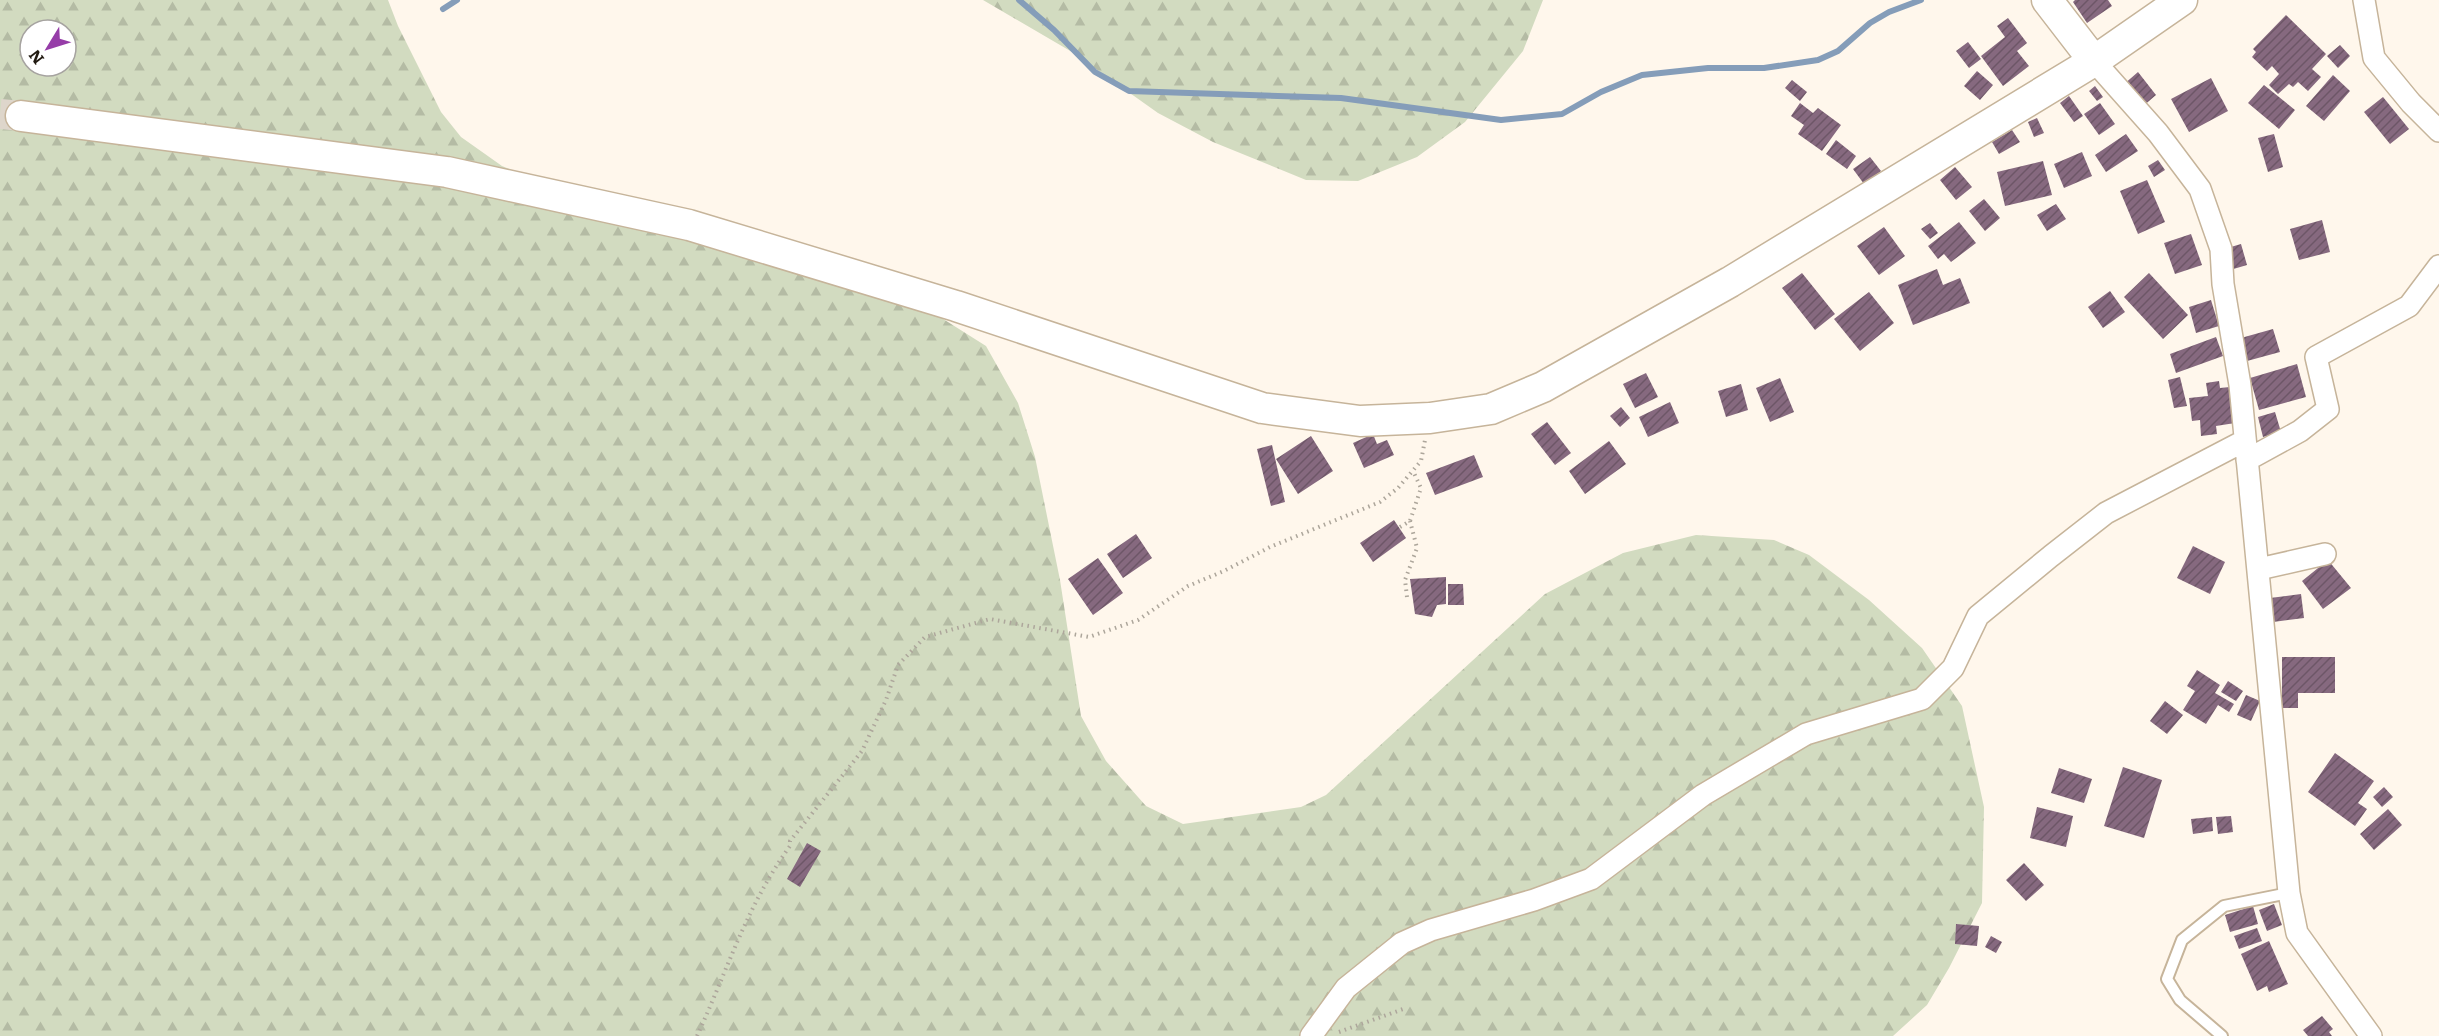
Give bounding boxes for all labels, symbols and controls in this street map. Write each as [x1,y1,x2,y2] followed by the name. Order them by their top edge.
[18,18,78,78] north arrow
[22,45,49,71] text: N

